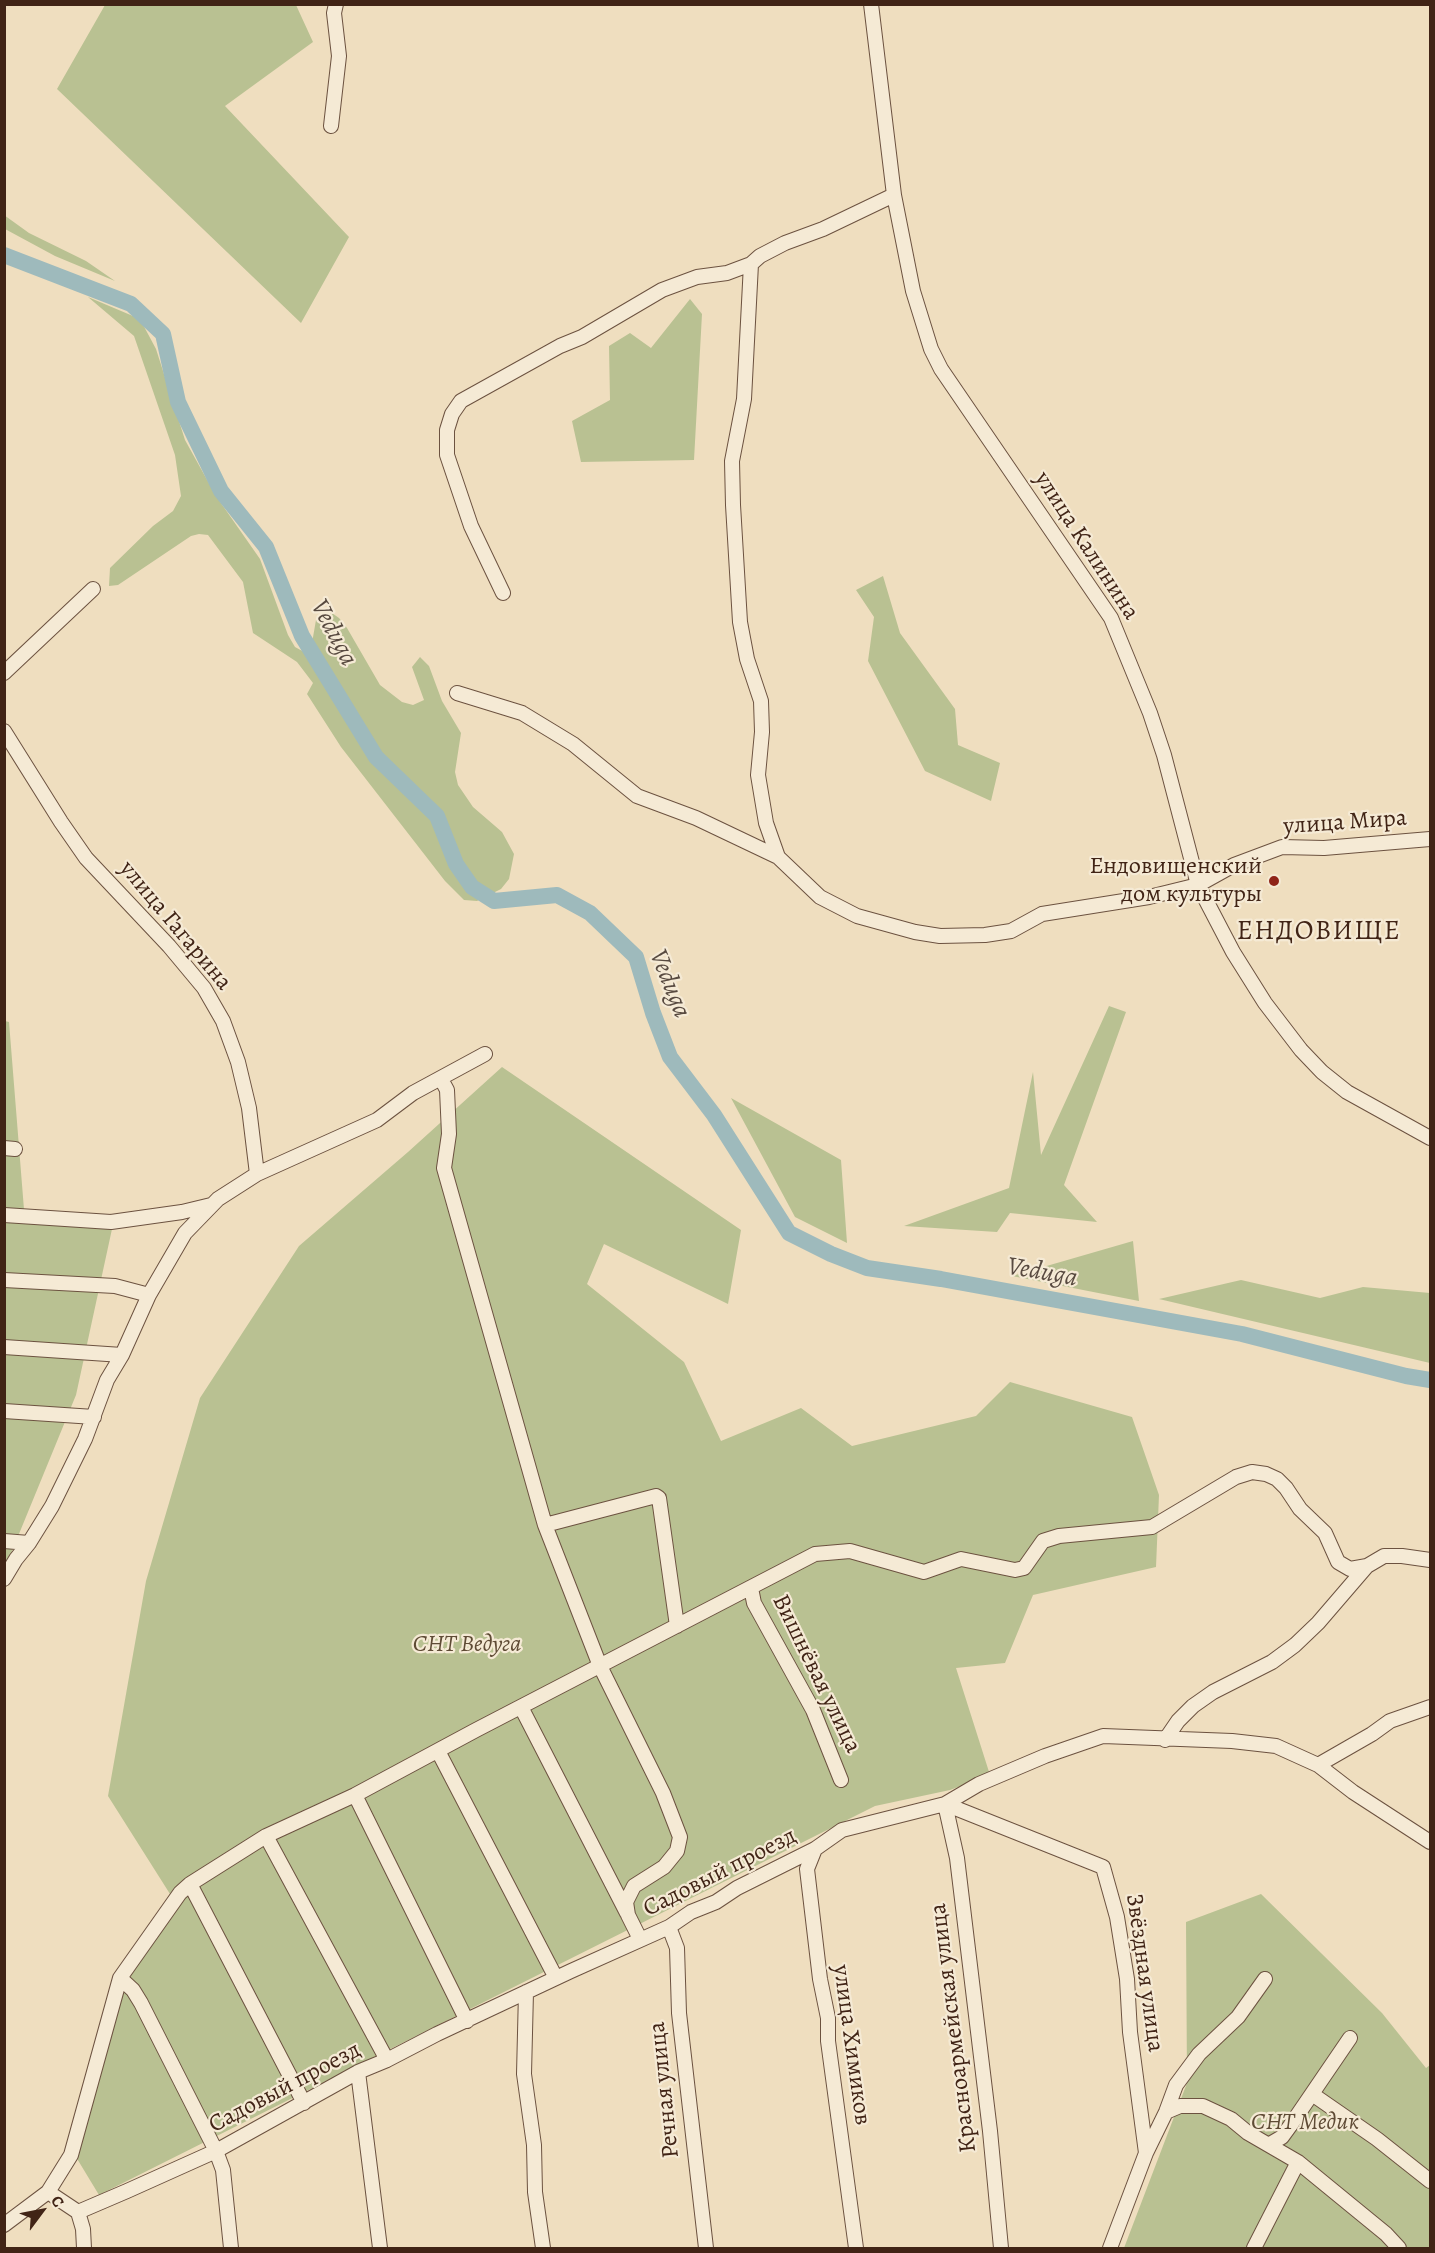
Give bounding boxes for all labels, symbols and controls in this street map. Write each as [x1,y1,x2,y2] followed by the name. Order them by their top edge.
[1027,466,1145,626] street label: улица Калинина
[303,594,363,672] water label: Veduga
[1282,804,1408,842] street label: улица Мира
[1090,853,1262,909] place label: Ендовищенский дом культуры
[112,855,238,997] street label: улица Гагарина
[1267,874,1281,888] marker: Ендовищенский дом культуры
[1237,916,1401,948] district label: ЕНДОВИЩЕ
[641,945,697,1023] water label: Veduga
[1004,1251,1080,1295] water label: Veduga
[765,1590,867,1758] street label: Вишнёвая улица
[413,1631,521,1659] park label: СНТ Ведуга
[639,1822,801,1924] street label: Садовый проезд
[1119,1892,1169,2054] street label: Звёздная улица
[924,1902,984,2154] street label: Красноармейская улица
[826,1963,876,2127] street label: улица Химиков
[644,2020,686,2160] street label: Речная улица
[204,2036,366,2140] street label: Садовый проезд
[1251,2109,1359,2137] park label: СНТ Медик
[12,2181,72,2241] north arrow
[45,2191,69,2211] text: С

